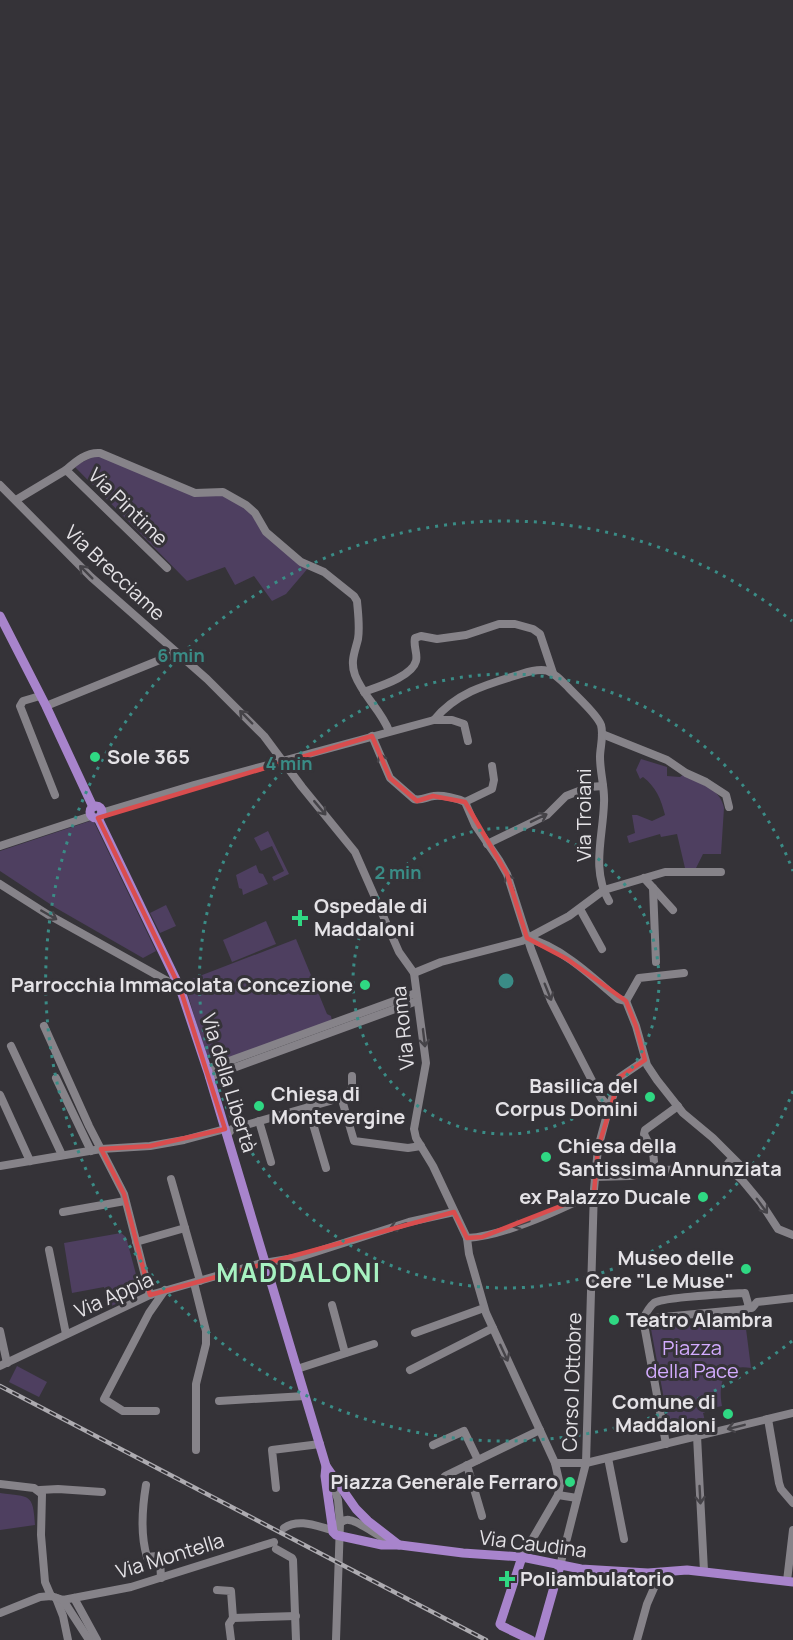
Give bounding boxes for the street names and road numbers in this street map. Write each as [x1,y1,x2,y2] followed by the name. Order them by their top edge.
[83,462,174,552] street label: Via Pintime
[59,519,171,626] street label: Via Brecciame
[570,768,597,862] street label: Via Troiani
[385,985,420,1071] street label: Via Roma
[195,1010,263,1156] street label: Via della Libertà
[70,1265,157,1324] street label: Via Appia
[556,1312,587,1452] street label: Corso I Ottobre
[478,1524,588,1564] street label: Via Caudina
[112,1526,227,1585] street label: Via Montella

